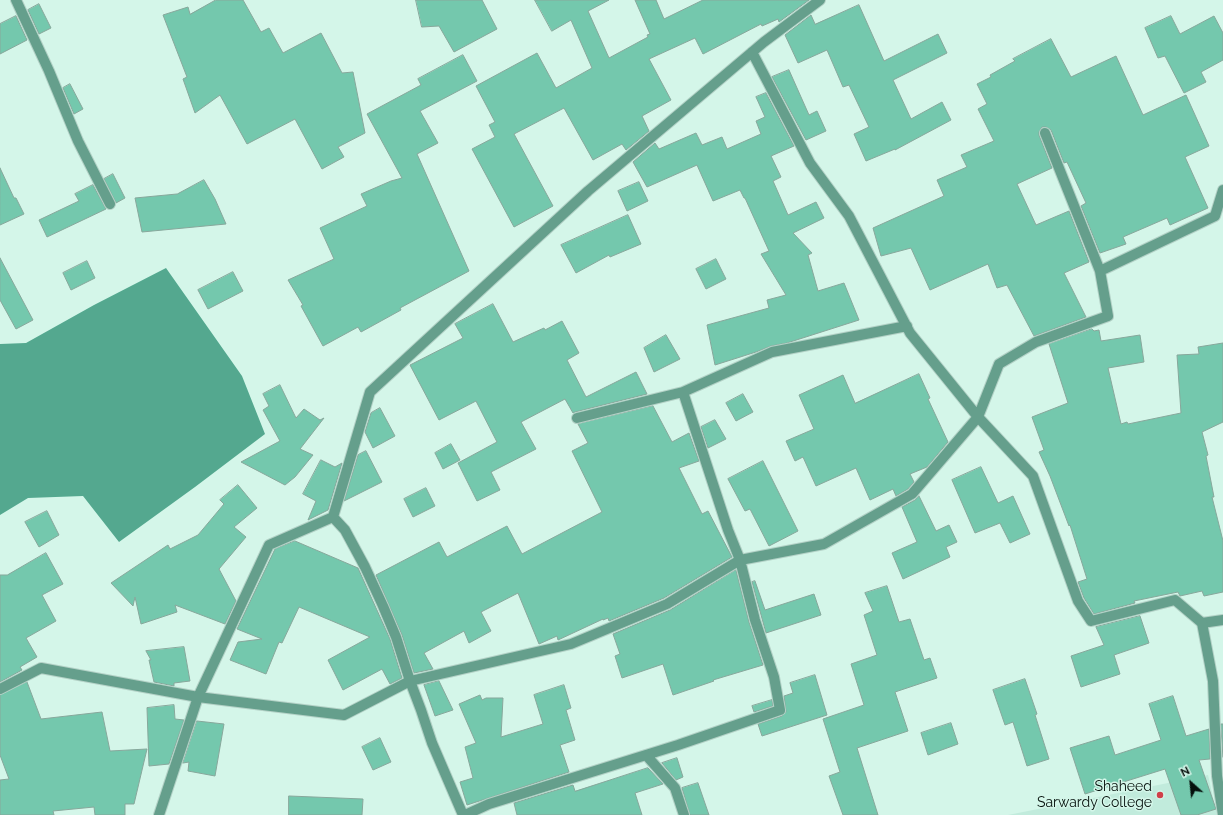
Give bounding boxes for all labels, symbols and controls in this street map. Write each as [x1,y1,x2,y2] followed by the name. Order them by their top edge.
[1171,763,1211,803] north arrow
[1179,764,1192,780] text: N
[1037,779,1152,812] place label: Shaheed Sarwardy College
[1155,790,1165,800] marker: Shaheed Sarwardy College

